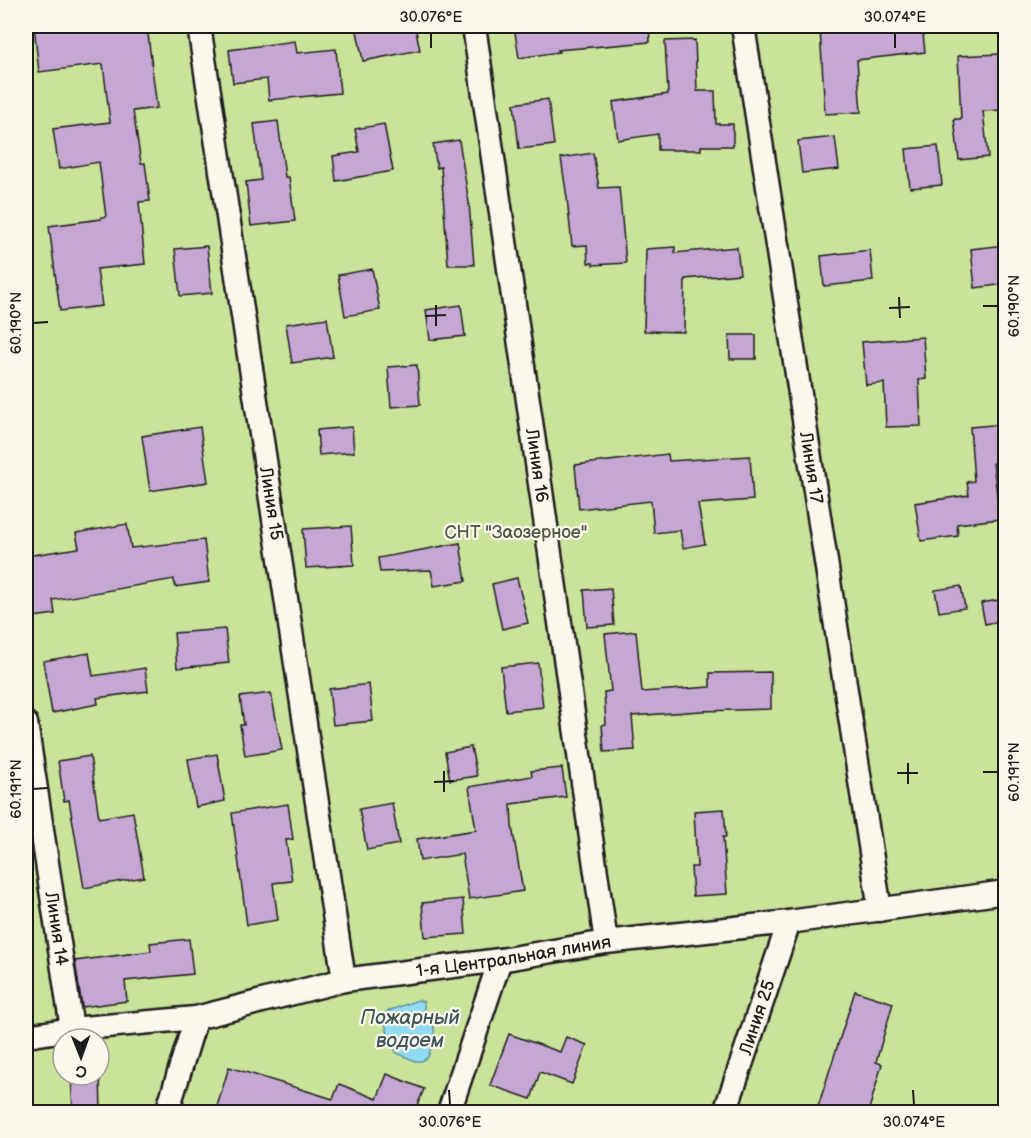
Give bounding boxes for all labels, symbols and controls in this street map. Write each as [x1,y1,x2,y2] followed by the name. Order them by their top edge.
[400,8,463,27] text: 30.076°E
[864,8,926,27] text: 30.074°E
[1005,275,1024,337] text: 60.190°N
[7,292,26,354] text: 60.190°N
[521,426,553,504] street label: Линия 16
[795,429,827,505] street label: Линия 17
[255,464,288,542] street label: Линия 15
[444,522,588,543] park label: СНТ "Заозерное"
[1005,742,1024,802] text: 60.191°N
[7,759,26,819] text: 60.191°N
[41,889,73,967] street label: Линия 14
[415,931,613,981] street label: 1-я Центральная линия
[734,977,779,1058] street label: Линия 25
[360,1006,460,1053] water label: Пожарный водоем
[51,1027,111,1087] north arrow
[76,1061,87,1080] text: С
[419,1113,482,1132] text: 30.076°E
[883,1113,945,1132] text: 30.074°E

